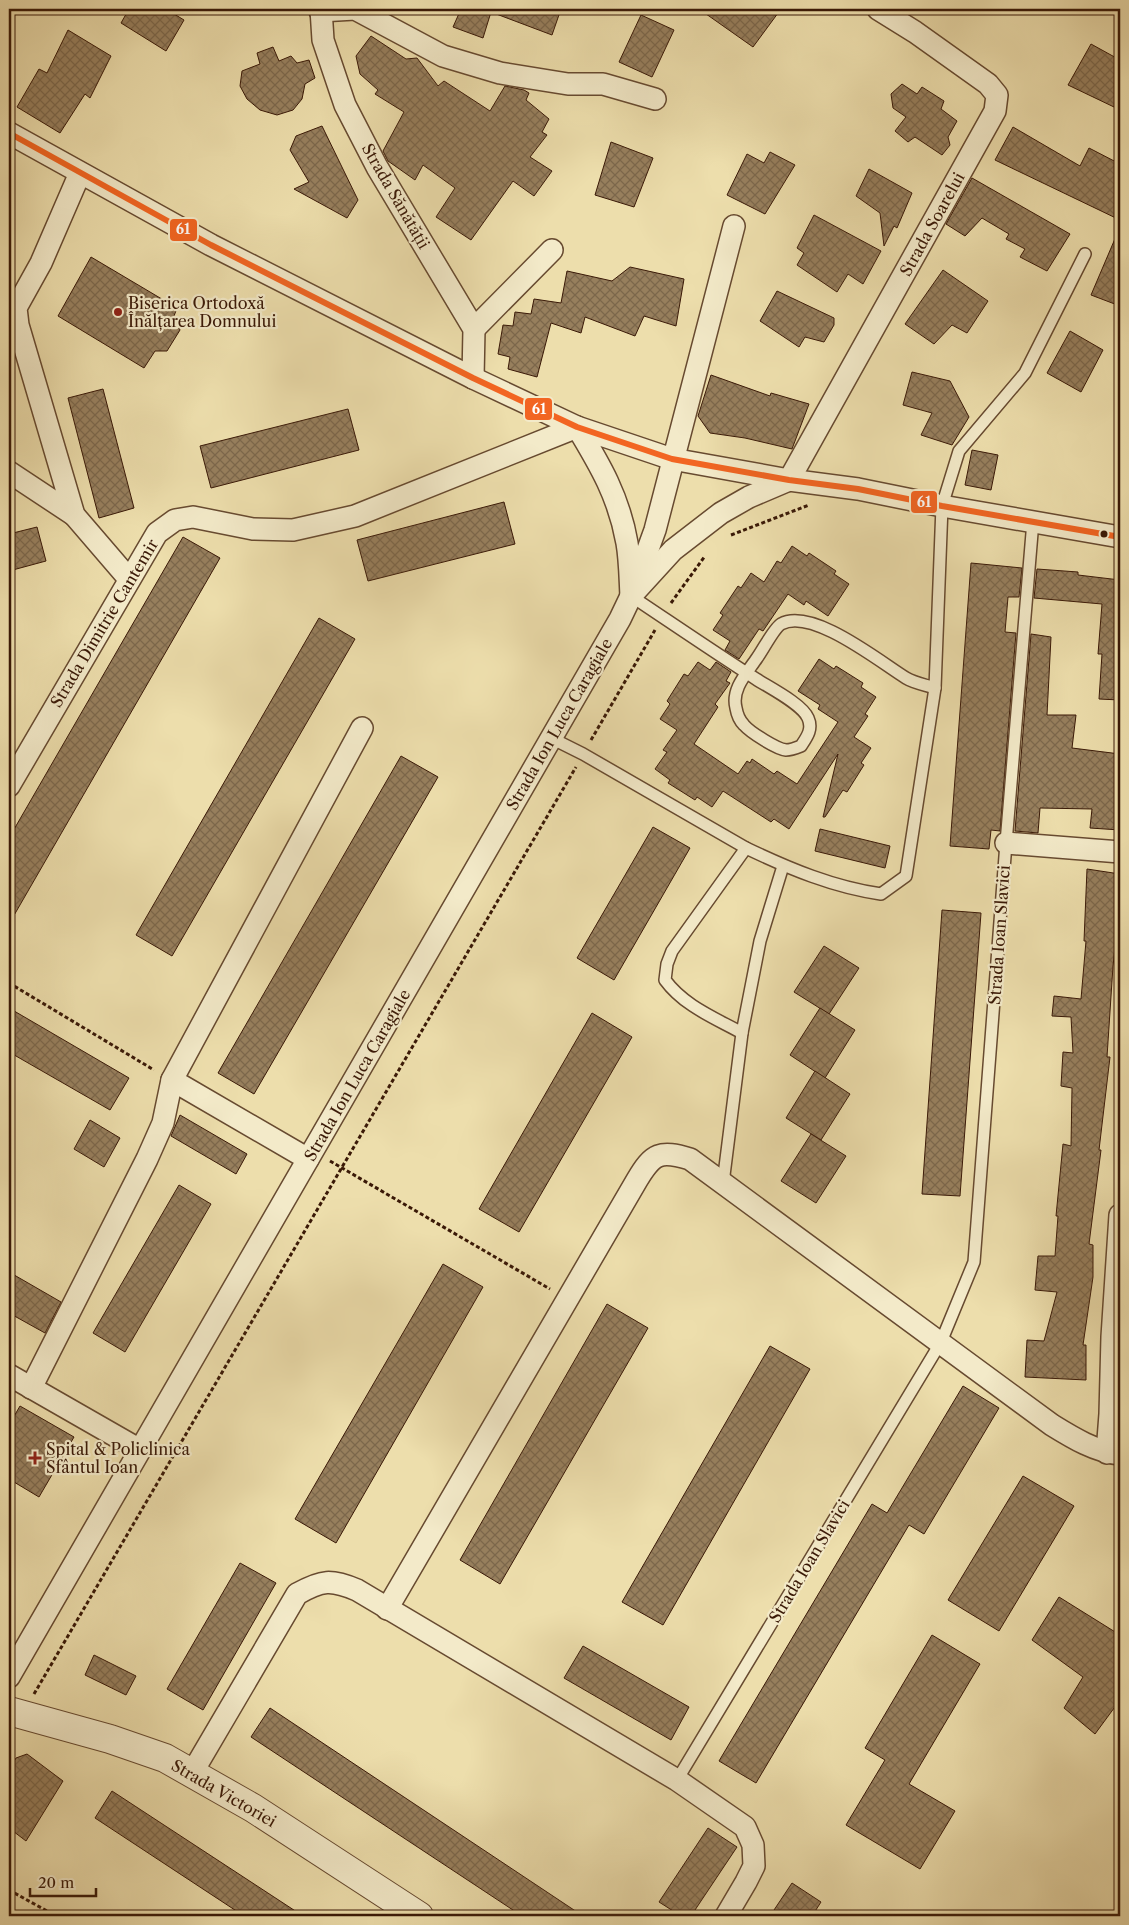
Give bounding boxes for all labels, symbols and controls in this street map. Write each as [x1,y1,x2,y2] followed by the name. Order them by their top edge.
[358,140,434,252] street label: Strada Sănătății
[895,169,969,279] street label: Strada Soarelui
[169,218,198,242] line badge: 61
[176,220,191,238] text: 61
[128,293,276,331] place label: Biserica Ortodoxă Înălțarea Domnului
[112,306,124,318] marker: Biserica Ortodoxă Înălțarea Domnului
[524,397,553,421] line badge: 61
[532,400,547,418] text: 61
[910,490,938,514] line badge: 61
[917,493,932,511] text: 61
[1099,529,1109,539] unlabelled marker
[46,535,162,711] street label: Strada Dimitrie Cantemir
[502,635,616,813] street label: Strada Ion Luca Caragiale
[984,864,1014,1005] street label: Strada Ioan Slavici
[300,986,414,1164] street label: Strada Ion Luca Caragiale
[46,1439,190,1477] place label: Spital & Policlinica Sfântul Ioan
[28,1451,42,1465] marker: Spital & Policlinica Sfântul Ioan
[764,1496,854,1626] street label: Strada Ioan Slavici
[168,1755,280,1831] street label: Strada Victoriei
[30,1865,96,1897] scale bar
[38,1873,74,1892] text: 20 m

